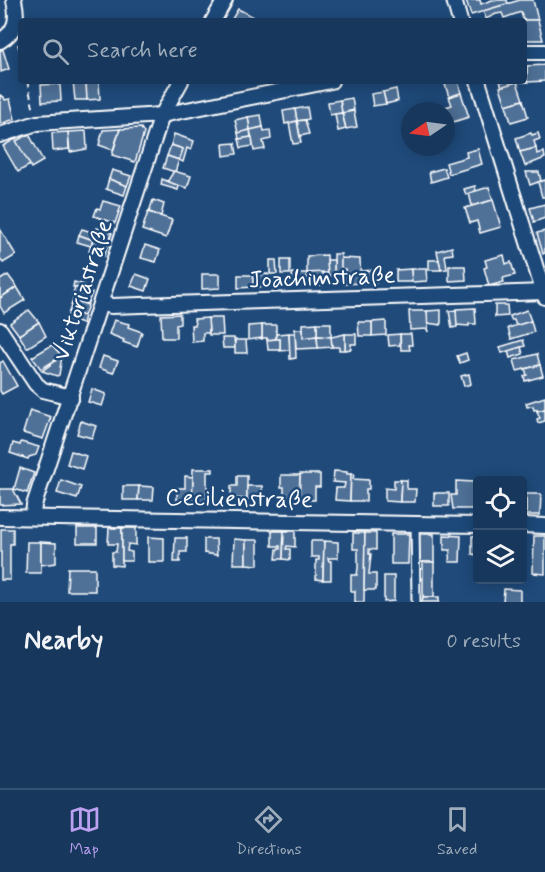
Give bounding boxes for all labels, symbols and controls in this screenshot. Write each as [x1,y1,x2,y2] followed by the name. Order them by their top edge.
[18,18,527,84] search box
[39,35,72,68] icon: search
[87,37,198,65] text: Search here
[401,102,455,156] north arrow
[46,216,121,365] street label: Viktoriastraße
[248,260,396,297] street label: Joachimstraße
[473,476,527,584] map controls
[473,476,527,530] button: locate
[165,483,313,516] street label: Cecilienstraße
[473,530,527,584] button: layers
[24,624,103,658] text: Nearby
[447,628,521,655] text: 0 results
[68,803,101,860] tab: Map
[236,803,302,860] tab: Directions
[437,803,477,860] tab: Saved

